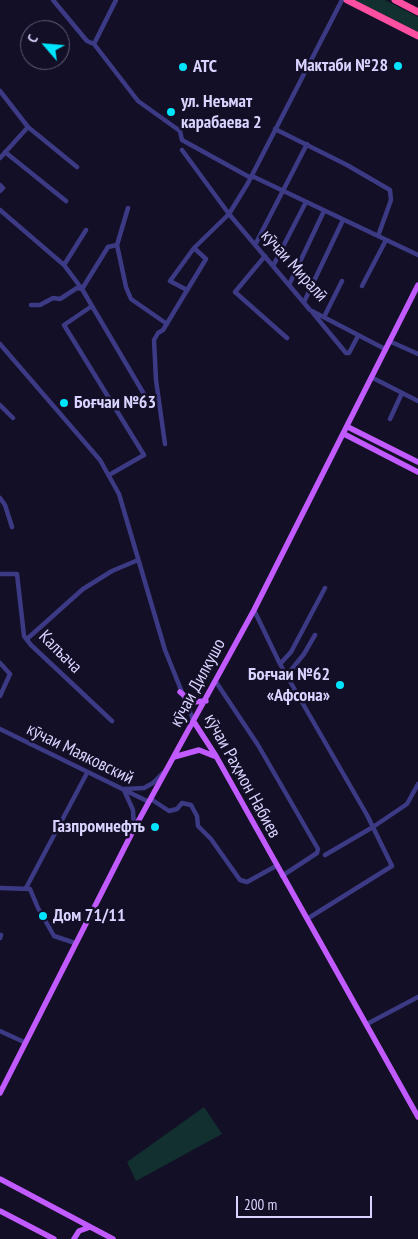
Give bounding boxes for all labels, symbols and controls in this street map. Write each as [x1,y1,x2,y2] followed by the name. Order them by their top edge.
[20,20,70,70] north arrow
[23,32,42,46] text: С
[295,55,388,77] place label: Мактаби №28
[193,56,217,78] place label: АТС
[392,60,404,72] marker: Мактаби №28
[177,61,189,73] marker: АТС
[181,91,262,134] place label: ул. Неъмат карабаева 2
[165,106,177,118] marker: ул. Неъмат карабаева 2
[256,226,332,306] street label: кӯчаи Миралӣ
[74,392,156,414] place label: Боғчаи №63
[58,397,70,409] marker: Боғчаи №63
[34,626,86,678] street label: Калъача
[166,635,230,731] street label: кӯчаи Дилкушо
[248,664,330,706] place label: Боғчаи №62 «Афсона»
[334,679,346,691] marker: Боғчаи №62 «Афсона»
[199,710,285,842] street label: кӯчаи Раҳмон Набиев
[23,719,137,789] street label: кӯчаи Маяковский
[52,816,145,838] place label: Газпромнефть
[149,821,161,833] marker: Газпромнефть
[53,905,126,927] place label: Дом 71/11
[37,910,49,922] marker: Дом 71/11
[238,1186,374,1218] scale bar
[244,1195,277,1214] text: 200 m

